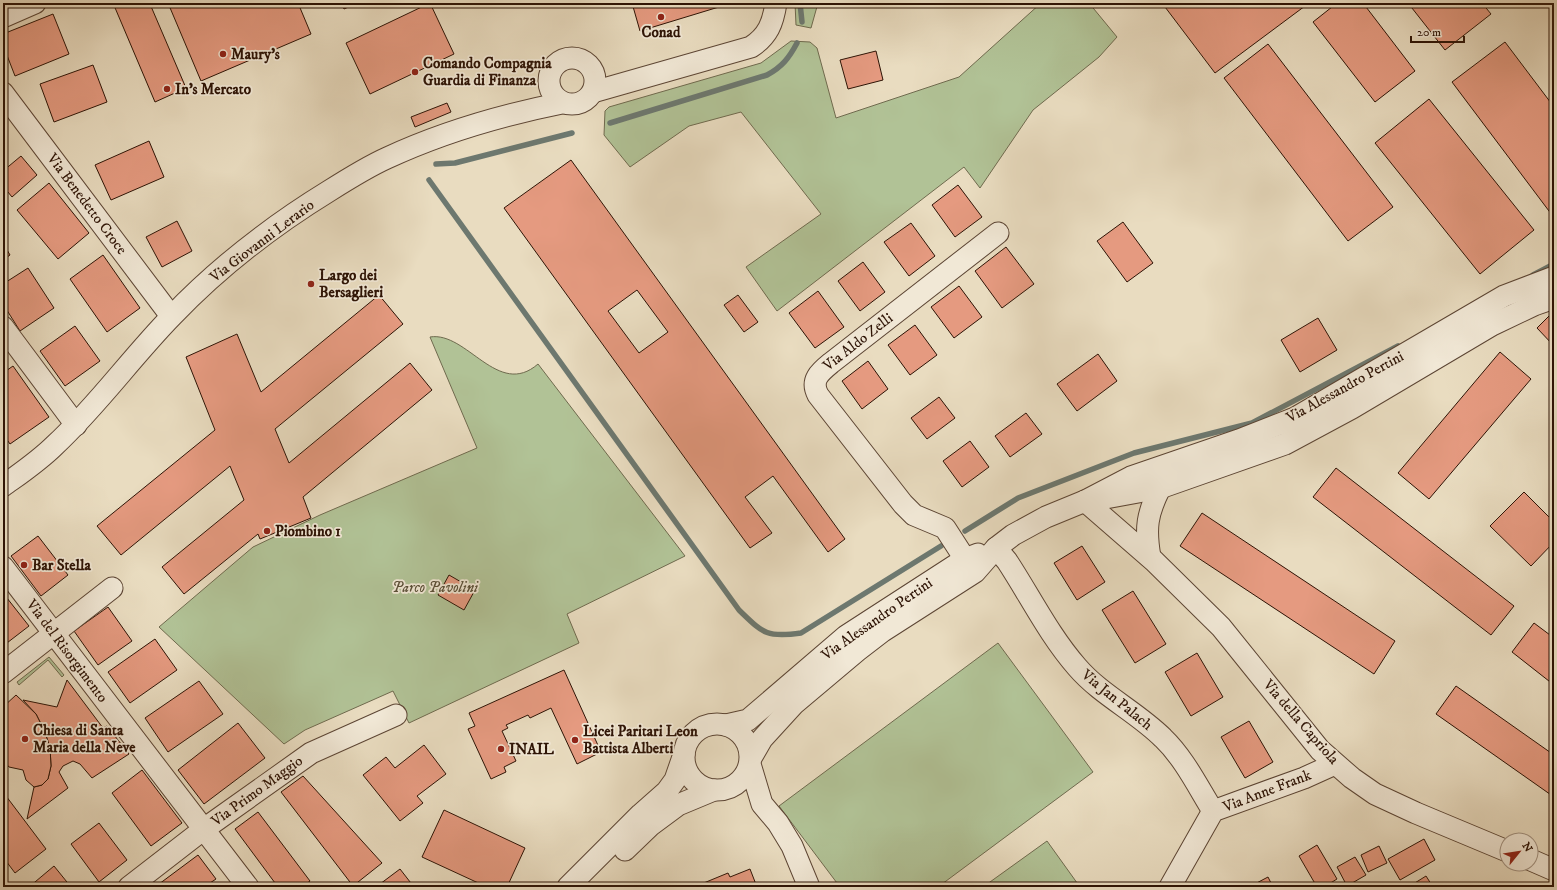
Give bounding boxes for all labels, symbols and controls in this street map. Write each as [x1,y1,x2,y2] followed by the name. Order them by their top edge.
[656,12,666,22] marker: Conad
[1411,18,1464,44] scale bar
[642,23,681,42] place label: Conad
[1417,25,1441,40] text: 20 m
[231,45,280,64] place label: Maury's
[218,49,228,59] marker: Maury's
[423,54,552,90] place label: Comando Compagnia Guardia di Finanza
[410,67,420,77] marker: Comando Compagnia Guardia di Finanza
[175,80,252,99] place label: In's Mercato
[162,84,172,94] marker: In's Mercato
[42,149,131,258] street label: Via Benedetto Croce
[205,196,318,287] street label: Via Giovanni Lerario
[319,266,383,302] place label: Largo dei Bersaglieri
[306,279,316,289] marker: Largo dei Bersaglieri
[818,309,897,376] street label: Via Aldo Zelli
[1282,347,1407,428] street label: Via Alessandro Pertini
[275,522,341,541] place label: Piombino 1
[262,526,272,536] marker: Piombino 1
[32,556,92,575] place label: Bar Stella
[19,560,29,570] marker: Bar Stella
[817,573,936,665] street label: Via Alessandro Pertini
[392,578,479,597] park label: Parco Pavolini
[21,595,112,706] street label: Via del Risorgimento
[1077,665,1157,735] street label: Via Jan Palach
[1258,675,1344,769] street label: Via della Capriola
[33,721,136,757] place label: Chiesa di Santa Maria della Neve
[583,722,698,758] place label: Licei Paritari Leon Battista Alberti
[20,734,30,744] marker: Chiesa di Santa Maria della Neve
[570,735,580,745] marker: Licei Paritari Leon Battista Alberti
[509,740,554,759] place label: INAIL
[496,744,506,754] marker: INAIL
[207,751,307,831] street label: Via Primo Maggio
[1219,765,1314,817] street label: Via Anne Frank
[1499,832,1539,872] north arrow
[1518,840,1535,855] text: N

